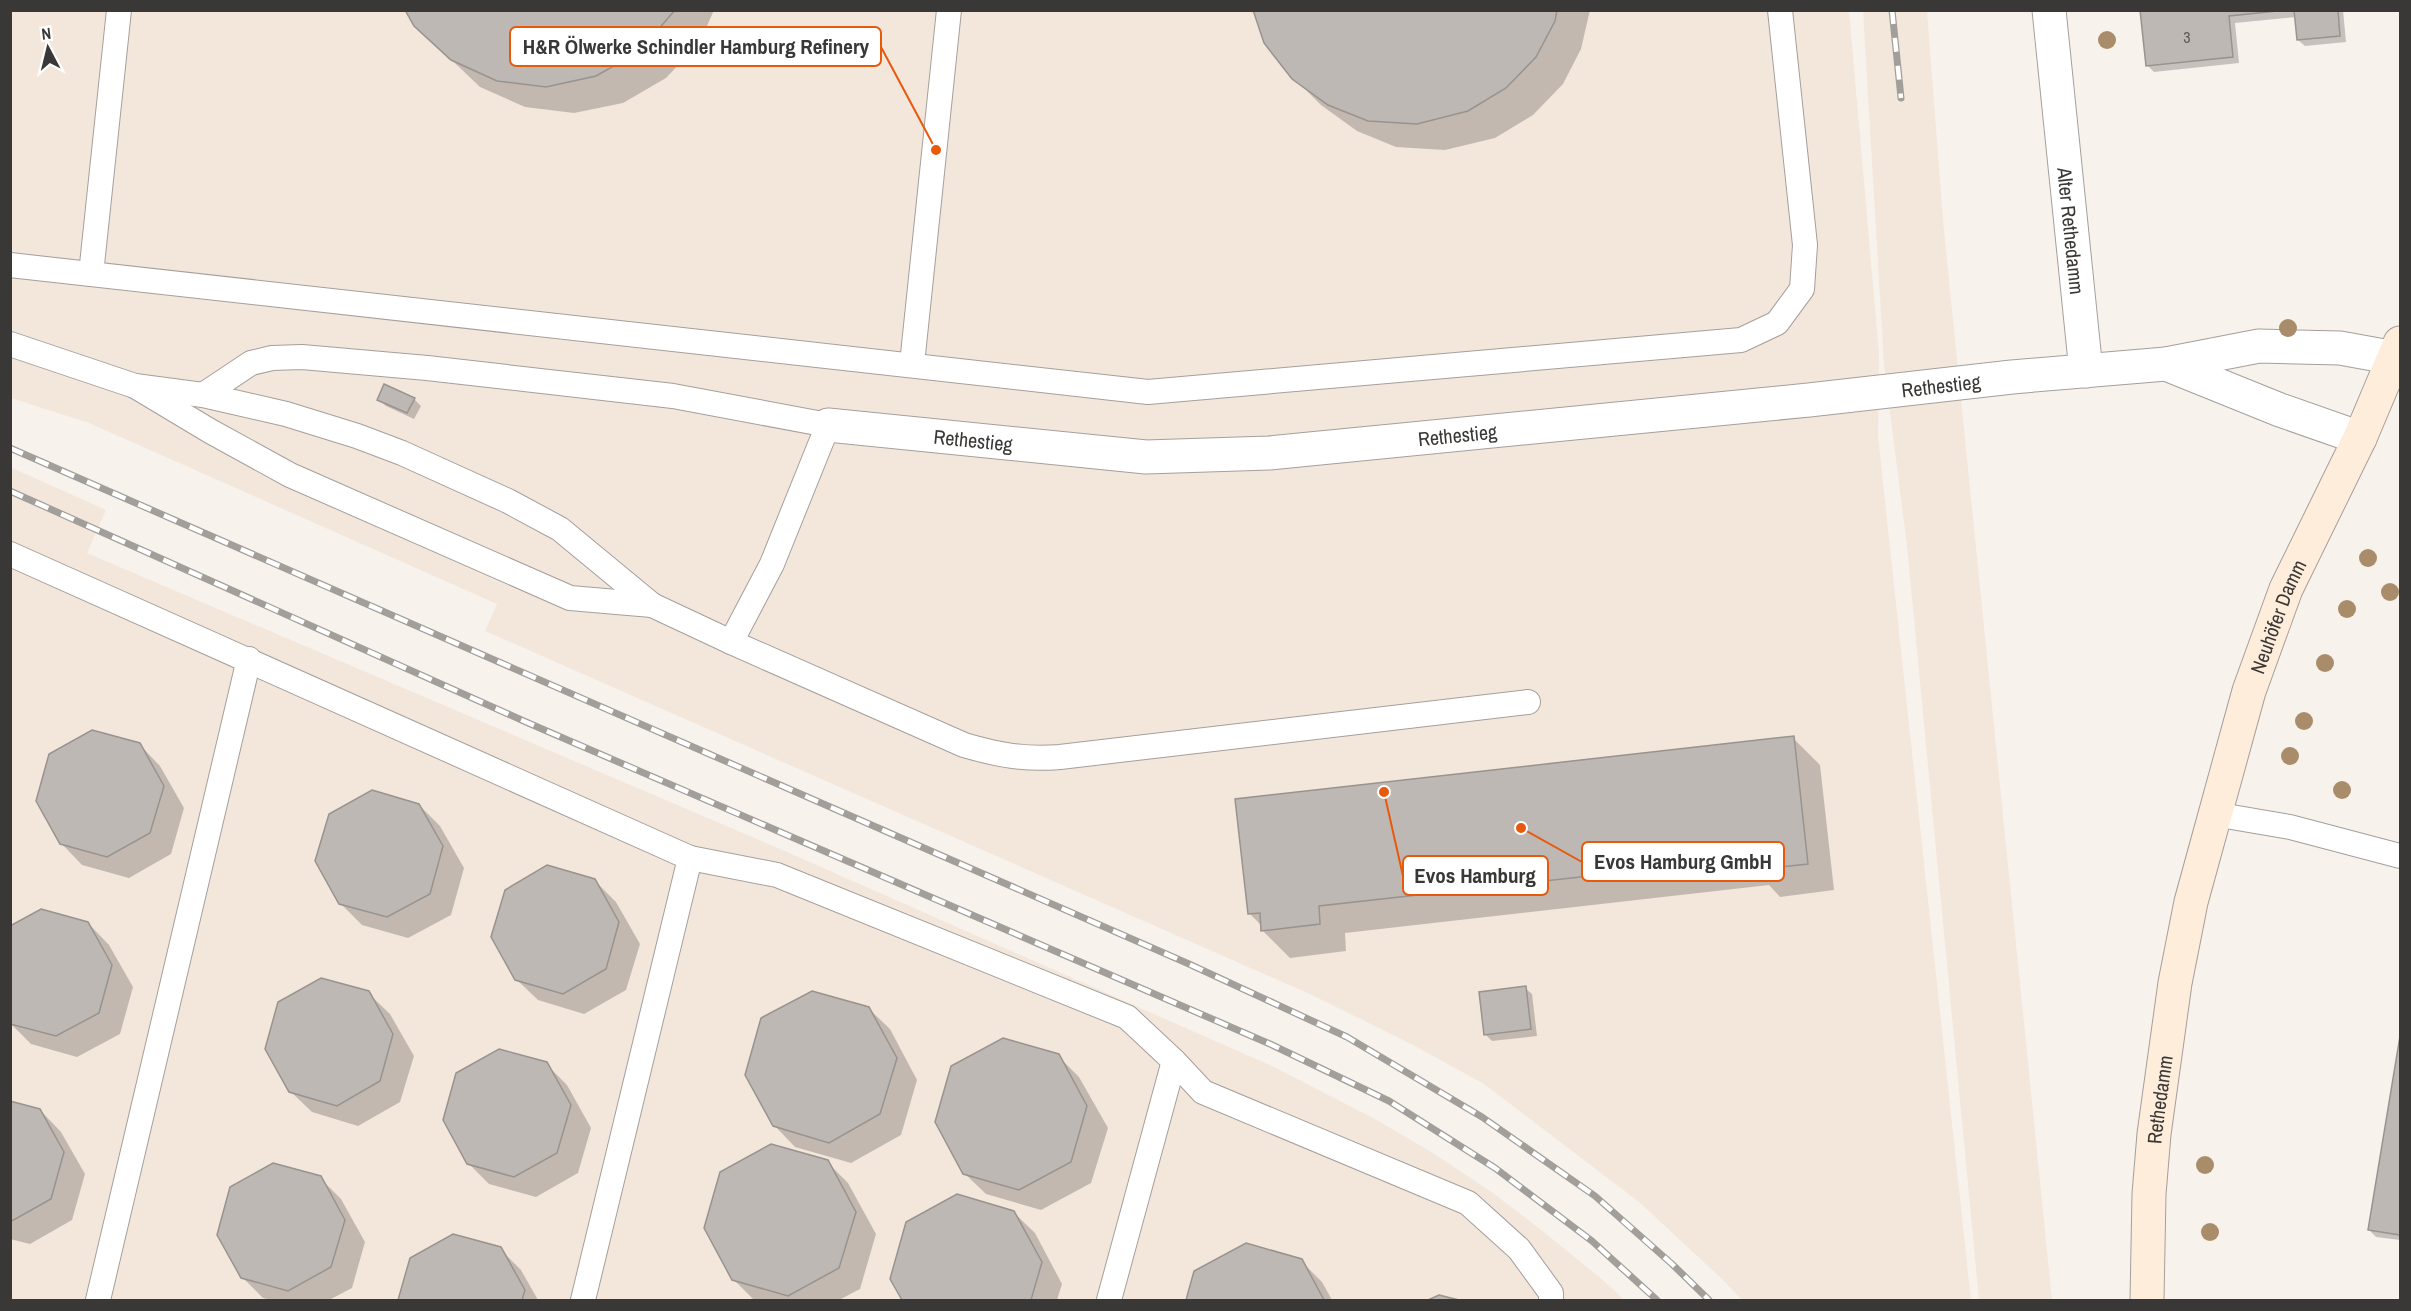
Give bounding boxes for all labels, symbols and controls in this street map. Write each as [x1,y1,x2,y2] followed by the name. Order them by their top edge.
[18,18,78,78] north arrow
[40,22,52,45] text: N
[2183,26,2191,48] house number: 3
[510,27,881,66] callout: H&R Ölwerke Schindler Hamburg Refinery
[523,32,870,61] text: H&R Ölwerke Schindler Hamburg Refinery
[2052,165,2092,296] street label: Alter Rethedamm
[1900,367,1982,403] street label: Rethestieg
[1417,417,1498,452] street label: Rethestieg
[932,422,1014,457] street label: Rethestieg
[2243,555,2312,677] street label: Neuhöfer Damm
[1582,842,1784,881] callout: Evos Hamburg GmbH
[1594,847,1772,876] text: Evos Hamburg GmbH
[1403,856,1548,895] callout: Evos Hamburg
[1414,861,1536,890] text: Evos Hamburg
[2140,1053,2178,1145] street label: Rethedamm

